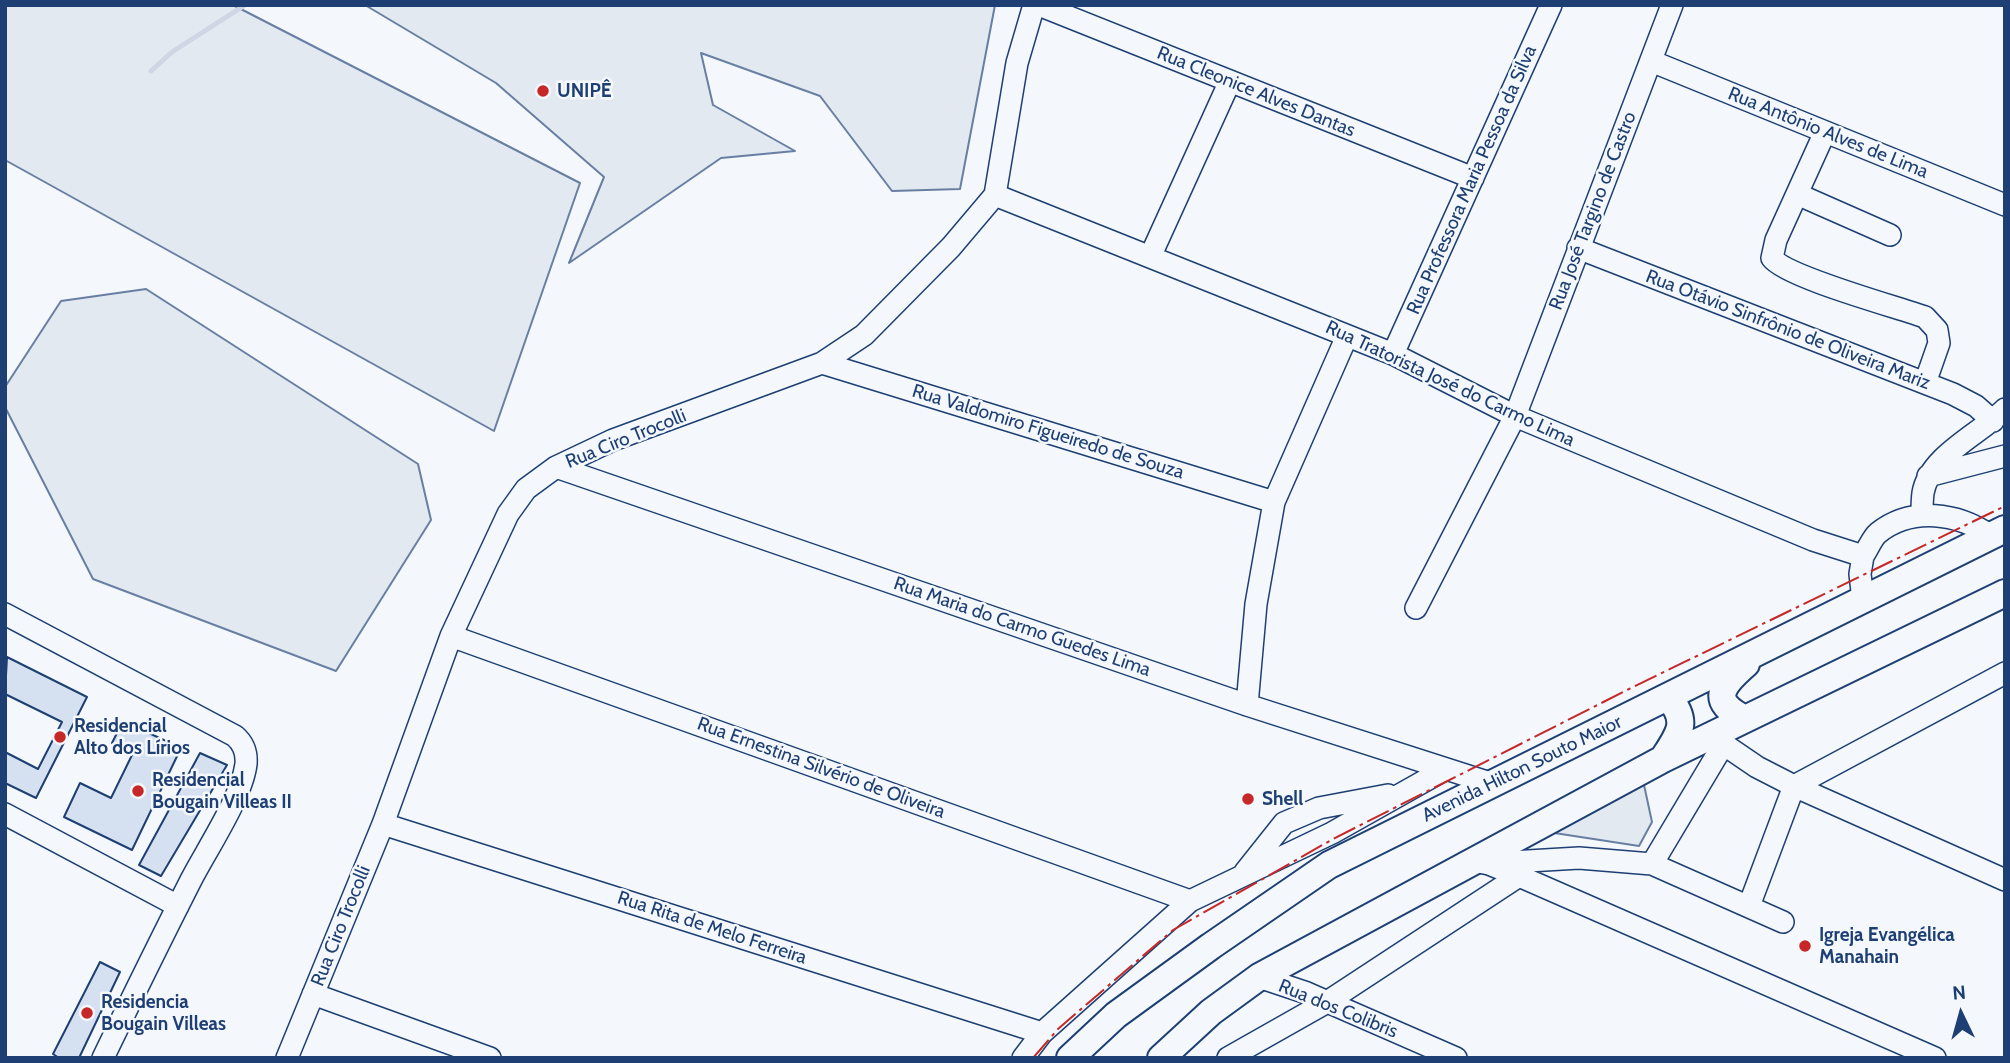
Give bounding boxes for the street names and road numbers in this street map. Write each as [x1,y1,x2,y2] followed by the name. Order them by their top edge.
[1154,42,1358,142] street label: Rua Cleonice Alves Dantas
[1402,42,1542,318] street label: Rua Professora Maria Pessoa da Silva
[1725,82,1931,184] street label: Rua Antônio Alves de Lima
[1545,109,1641,313] street label: Rua José Targino de Castro
[1642,265,1934,395] street label: Rua Otávio Sinfrônio de Oliveira Mariz
[1322,316,1578,452] street label: Rua Tratorista José do Carmo Lima
[909,380,1187,484] street label: Rua Valdomiro Figueiredo de Souza
[562,404,690,474] street label: Rua Ciro Trocolli
[891,572,1153,682] street label: Rua Maria do Carmo Guedes Lima
[1418,711,1626,827] street label: Avenida Hilton Souto Maior
[694,712,948,824] street label: Rua Ernestina Silvério de Oliveira
[306,862,376,990] street label: Rua Ciro Trocolli
[614,887,810,969] street label: Rua Rita de Melo Ferreira
[1275,975,1401,1043] street label: Rua dos Colibris

